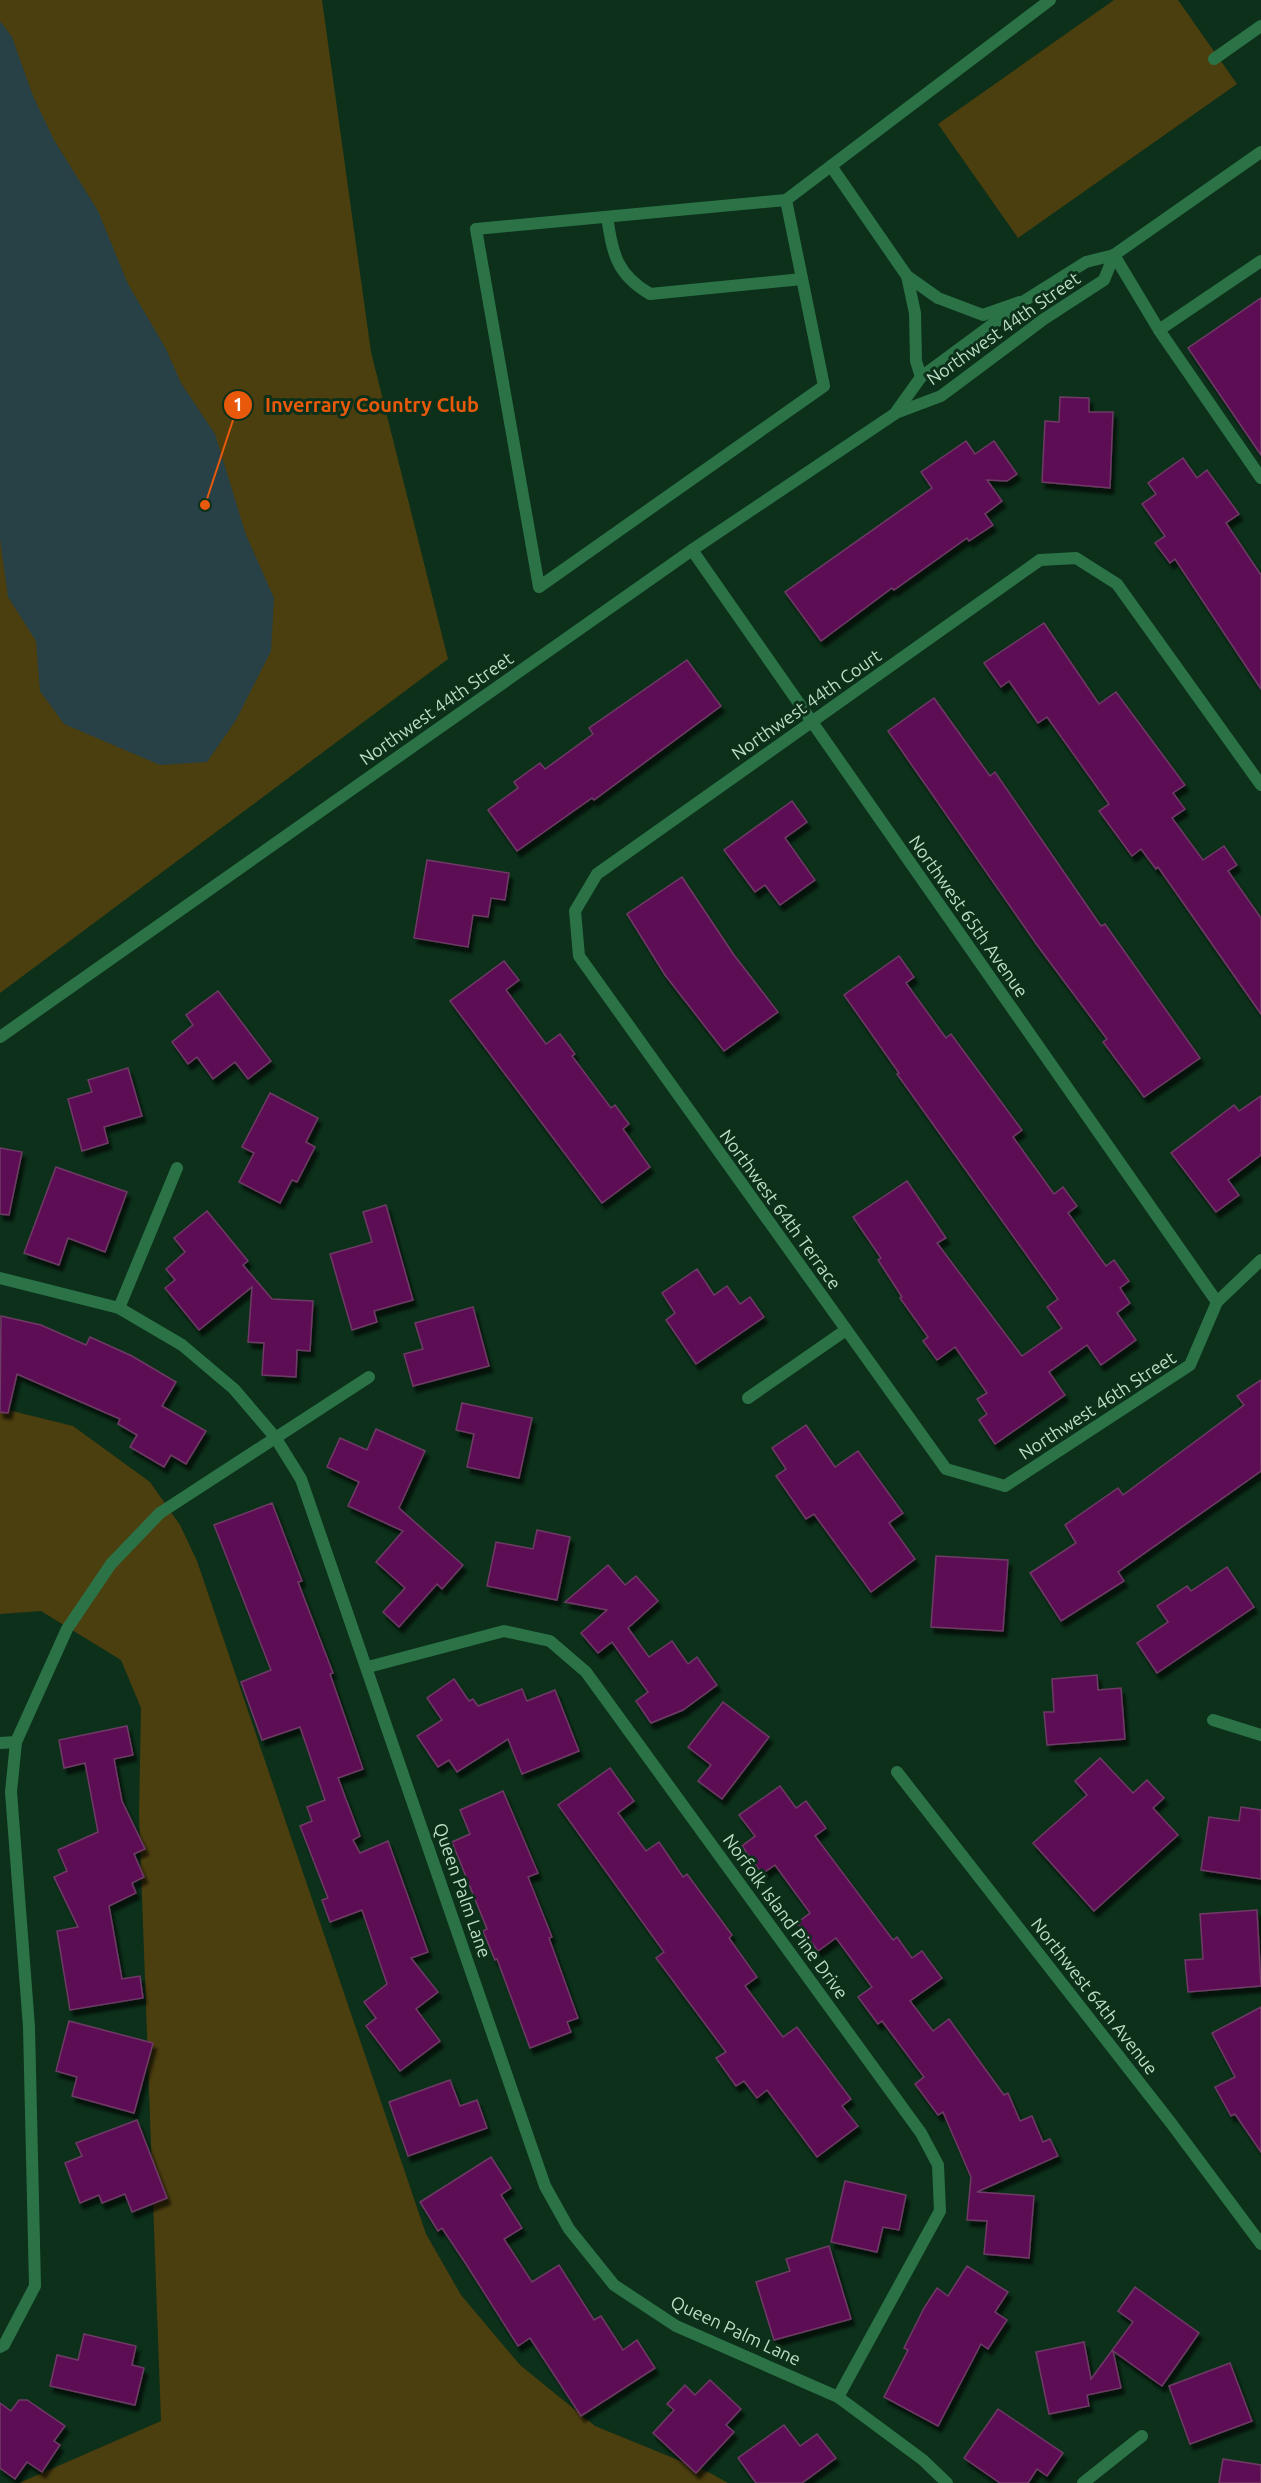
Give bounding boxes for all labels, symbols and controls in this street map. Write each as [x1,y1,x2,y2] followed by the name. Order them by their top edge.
[923,267,1083,389] street label: Northwest 44th Street
[223,386,491,424] callout: Inverrary Country Club
[265,393,479,416] text: Inverrary Country Club
[233,394,243,414] text: 1
[727,645,885,763] street label: Northwest 44th Court
[356,647,516,769] street label: Northwest 44th Street
[905,831,1033,1001] street label: Northwest 65th Avenue
[716,1125,846,1293] street label: Northwest 64th Terrace
[1015,1347,1179,1463] street label: Northwest 46th Street
[430,1820,495,1960] street label: Queen Palm Lane
[719,1830,853,2002] street label: Norfolk Island Pine Drive
[1028,1914,1162,2078] street label: Northwest 64th Avenue
[667,2291,804,2370] street label: Queen Palm Lane

